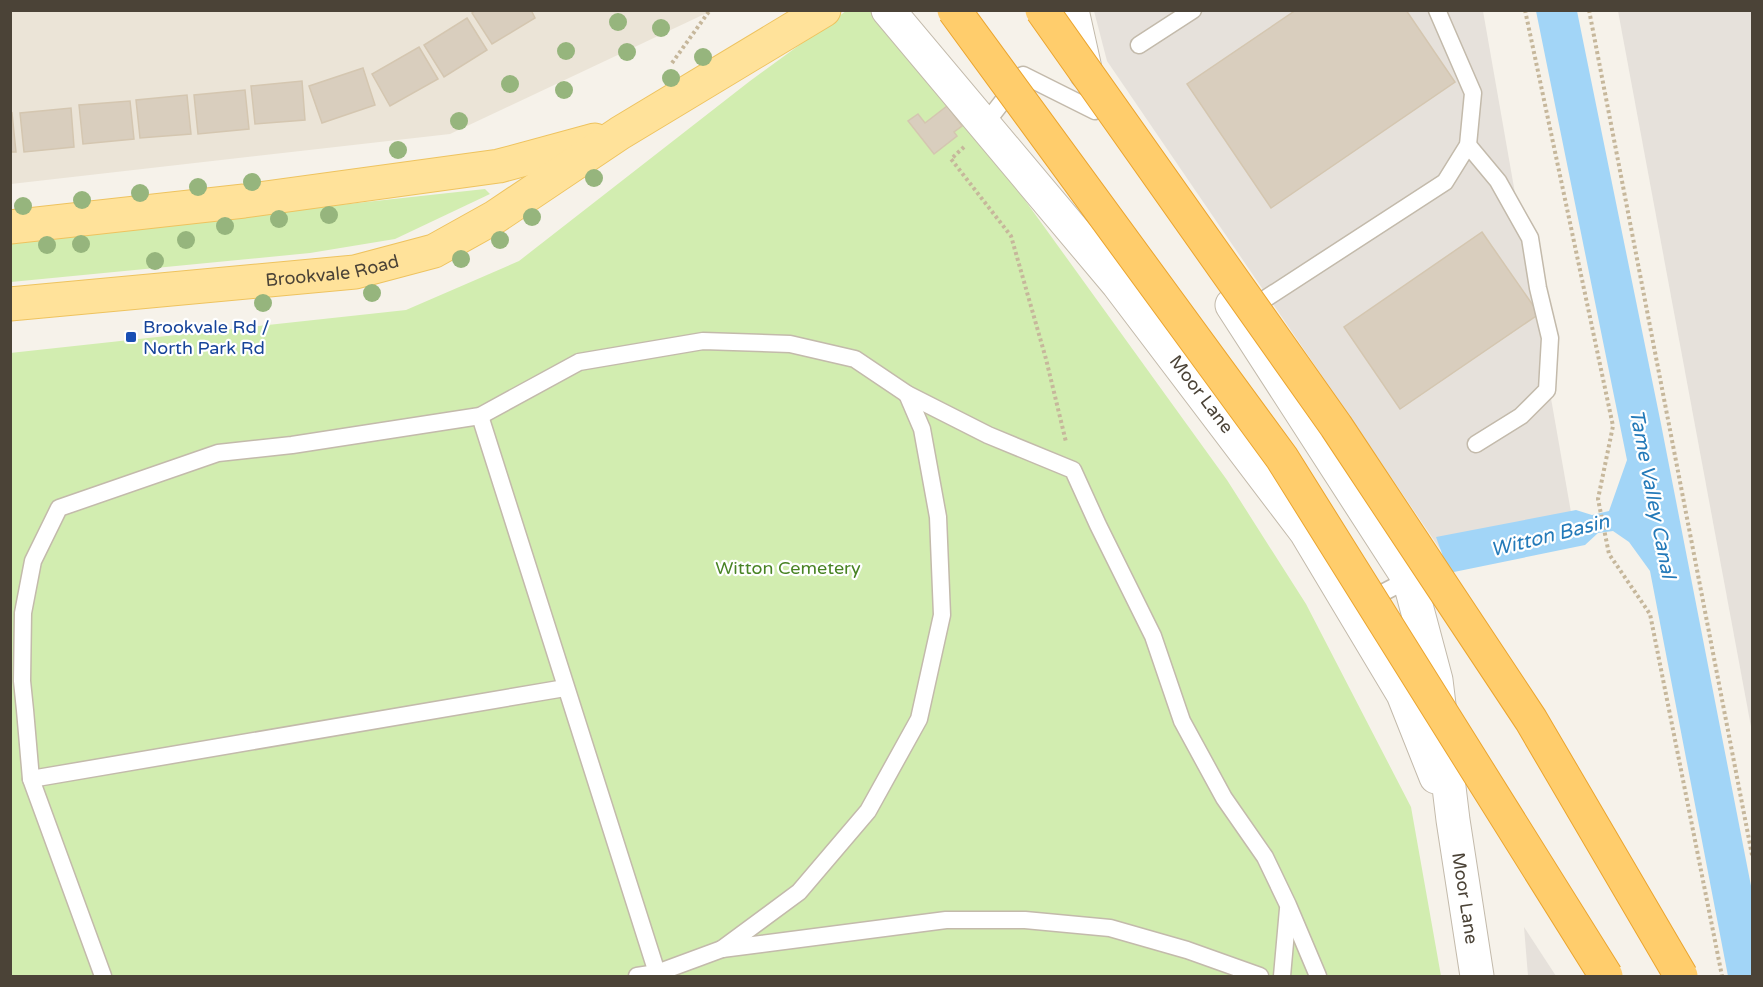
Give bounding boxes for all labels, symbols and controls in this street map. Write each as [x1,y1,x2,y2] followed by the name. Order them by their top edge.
[264,250,401,291] street label: Brookvale Road
[143,316,269,359] place label: Brookvale Rd / North Park Rd
[124,330,138,344] marker: Brookvale Rd / North Park Rd
[1165,351,1238,438] street label: Moor Lane
[1624,408,1681,582] water label: Tame Valley Canal
[1488,509,1613,562] water label: Witton Basin
[715,557,861,579] park label: Witton Cemetery
[1447,851,1483,946] street label: Moor Lane

